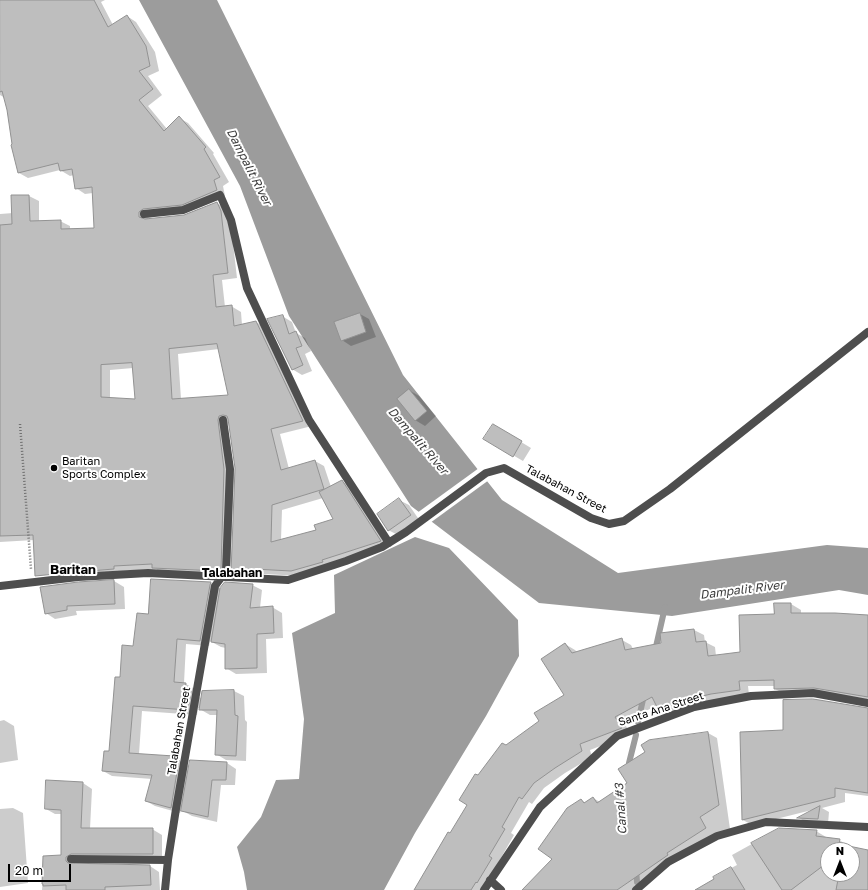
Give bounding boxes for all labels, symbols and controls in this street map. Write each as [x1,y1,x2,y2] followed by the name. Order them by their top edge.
[223,126,275,208] water label: Dampalit River
[385,404,451,478] water label: Dampalit River
[62,455,146,481] place label: Baritan Sports Complex
[523,462,609,516] street label: Talabahan Street
[49,463,59,473] marker: Baritan Sports Complex
[50,562,96,578] district label: Baritan
[202,566,262,580] district label: Talabahan
[699,578,785,602] water label: Dampalit River
[165,686,193,776] street label: Talabahan Street
[617,689,705,729] street label: Santa Ana Street
[612,783,630,835] water label: Canal #3
[820,842,860,882] north arrow
[836,844,844,857] text: N
[10,856,73,882] scale bar
[15,863,43,878] text: 20 m

